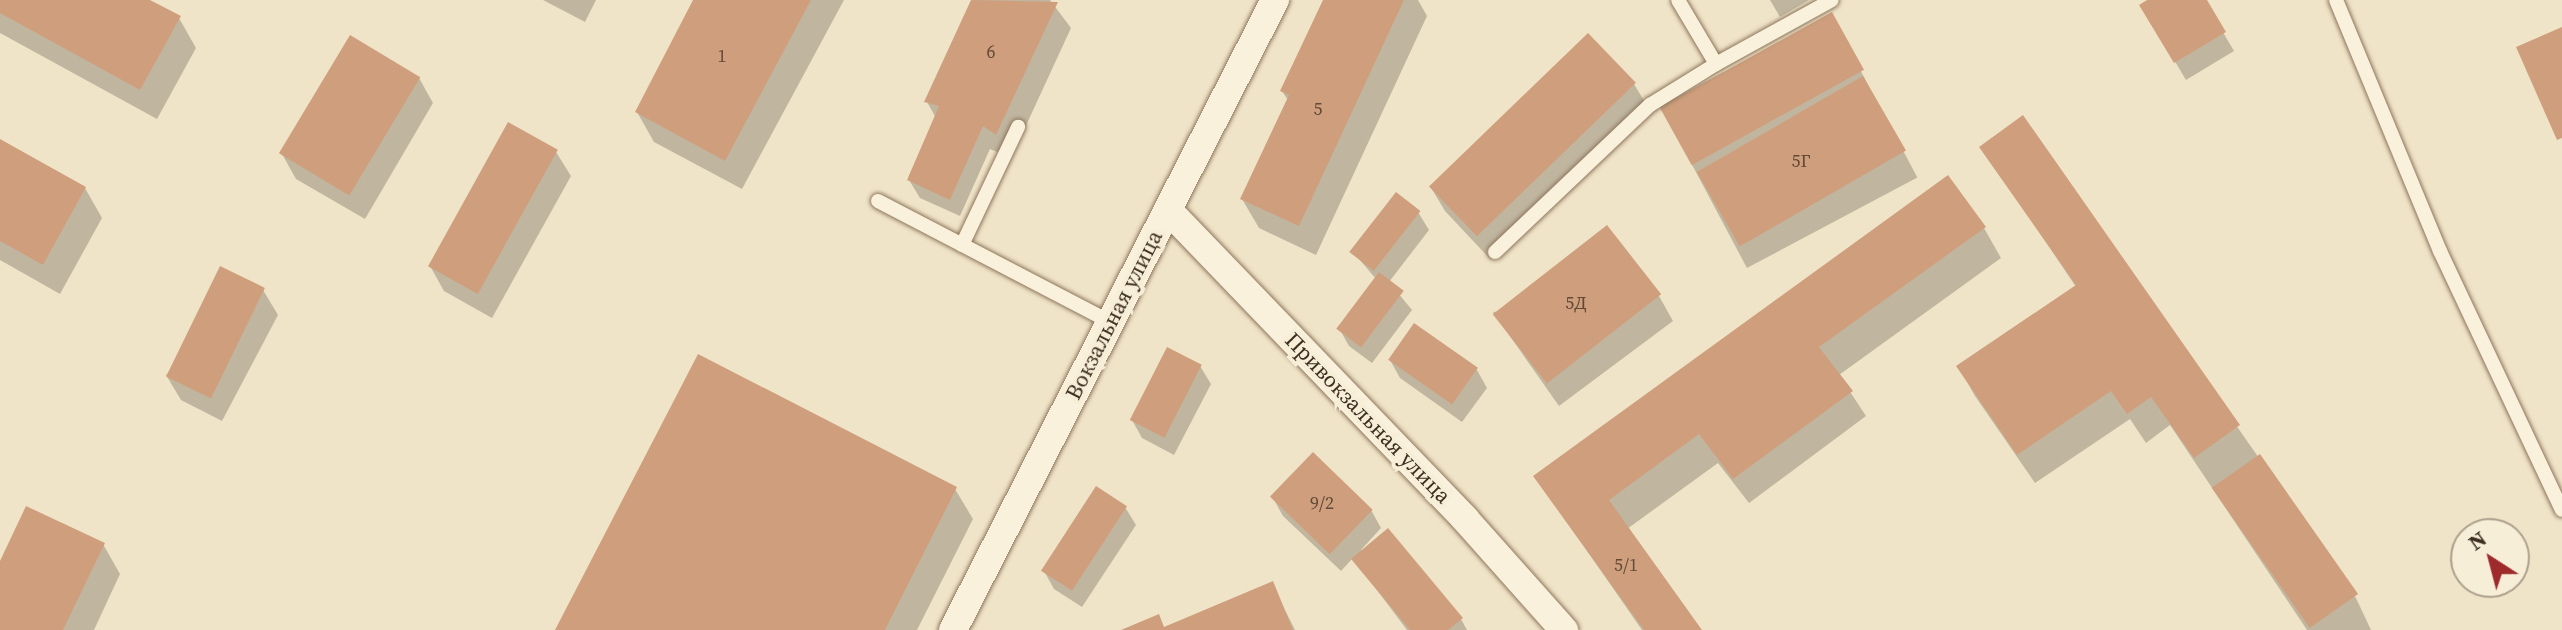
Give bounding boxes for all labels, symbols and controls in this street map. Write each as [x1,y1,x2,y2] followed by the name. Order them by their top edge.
[987,41,995,63] house number: 6
[718,45,726,67] house number: 1
[1314,98,1322,120] house number: 5
[1791,150,1811,172] house number: 5Г
[1060,226,1168,404] street label: Вокзальная улица
[1565,292,1587,314] house number: 5Д
[1280,327,1456,509] street label: Привокзальная улица
[1310,492,1334,514] house number: 9/2
[2450,518,2530,598] north arrow
[2462,523,2492,557] text: N
[1614,554,1638,576] house number: 5/1

